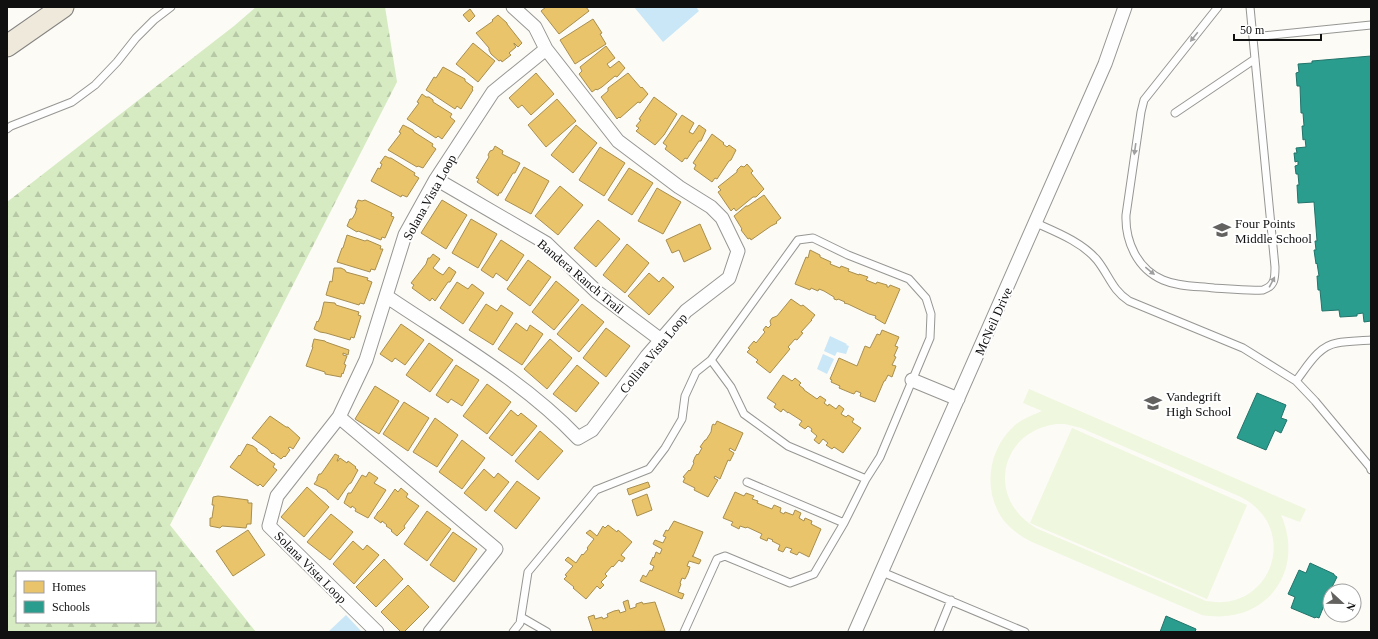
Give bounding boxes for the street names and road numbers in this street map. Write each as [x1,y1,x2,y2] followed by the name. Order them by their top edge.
[400,152,459,243] street label: Solana Vista Loop
[535,236,627,317] street label: Bandera Ranch Trail
[972,285,1015,357] street label: McNeil Drive
[617,310,690,396] street label: Collina Vista Loop
[271,528,350,607] street label: Solana Vista Loop

